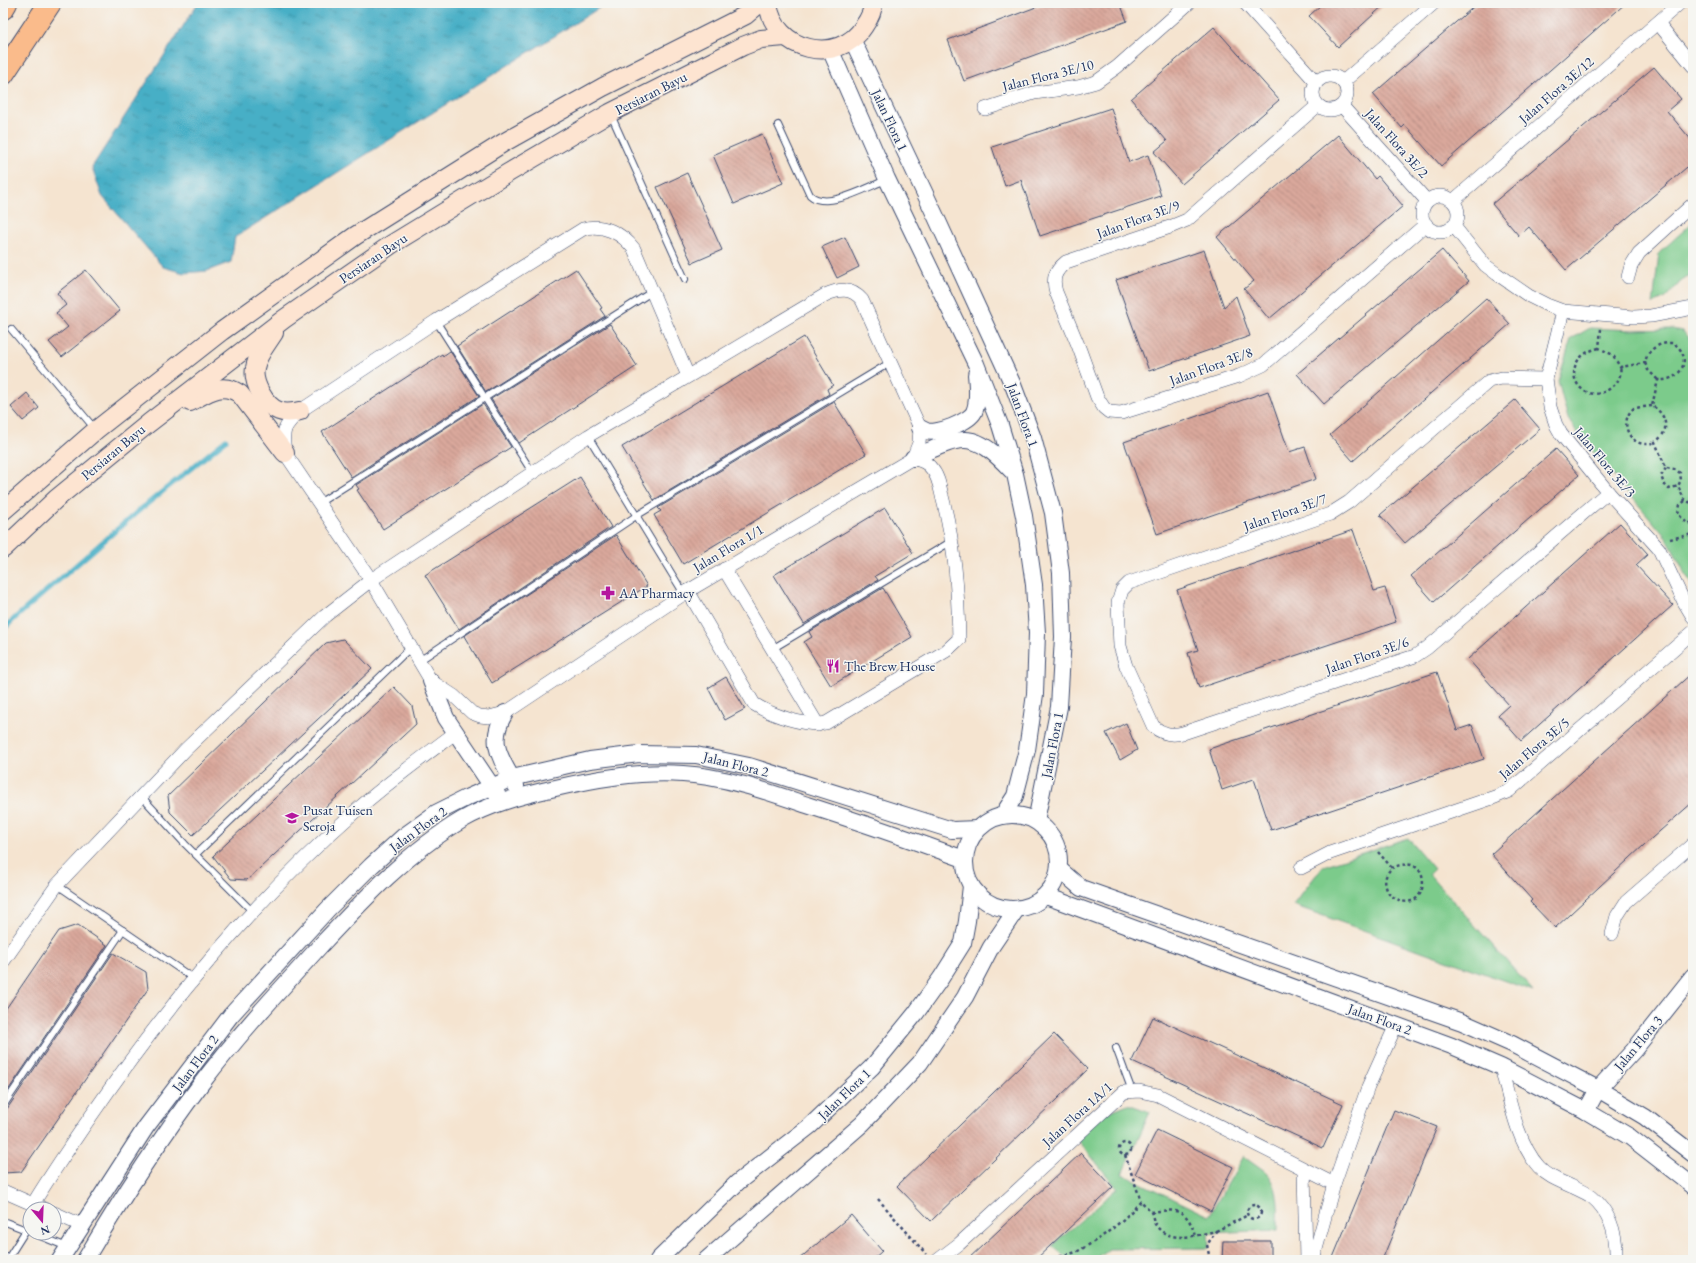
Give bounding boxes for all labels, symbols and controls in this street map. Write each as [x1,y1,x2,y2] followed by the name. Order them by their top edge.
[1514,52,1597,128] street label: Jalan Flora 3E/12
[999,55,1096,95] street label: Jalan Flora 3E/10
[612,67,691,119] street label: Persiaran Bayu
[867,85,912,154] street label: Jalan Flora 1
[1361,104,1433,182] street label: Jalan Flora 3E/2
[1093,196,1182,243] street label: Jalan Flora 3E/9
[335,228,411,287] street label: Persiaran Bayu
[1166,343,1255,390] street label: Jalan Flora 3E/8
[1003,380,1043,449] street label: Jalan Flora 1
[77,420,149,484] street label: Persiaran Bayu
[1570,422,1640,501] street label: Jalan Flora 3E/3
[1240,489,1329,535] street label: Jalan Flora 3E/7
[689,520,767,577] street label: Jalan Flora 1/1
[618,584,695,602] place label: AA Pharmacy
[600,585,616,601] pharmacy icon: AA Pharmacy
[1322,632,1411,678] street label: Jalan Flora 3E/6
[844,657,936,675] place label: The Brew House
[825,658,841,674] restaurant icon: The Brew House
[1037,711,1067,780] street label: Jalan Flora 1
[1494,713,1573,783] street label: Jalan Flora 3E/5
[700,747,771,781] street label: Jalan Flora 2
[303,801,374,835] place label: Pusat Tuisen Seroja
[385,802,451,856] street label: Jalan Flora 2
[284,810,300,826] school or university icon: Pusat Tuisen Seroja
[1345,999,1415,1039] street label: Jalan Flora 2
[1609,1011,1667,1075] street label: Jalan Flora 3
[167,1031,222,1096] street label: Jalan Flora 2
[813,1064,874,1124] street label: Jalan Flora 1
[1037,1078,1116,1151] street label: Jalan Flora 1A/1
[22,1201,62,1241] north arrow
[39,1222,52,1239] text: N

